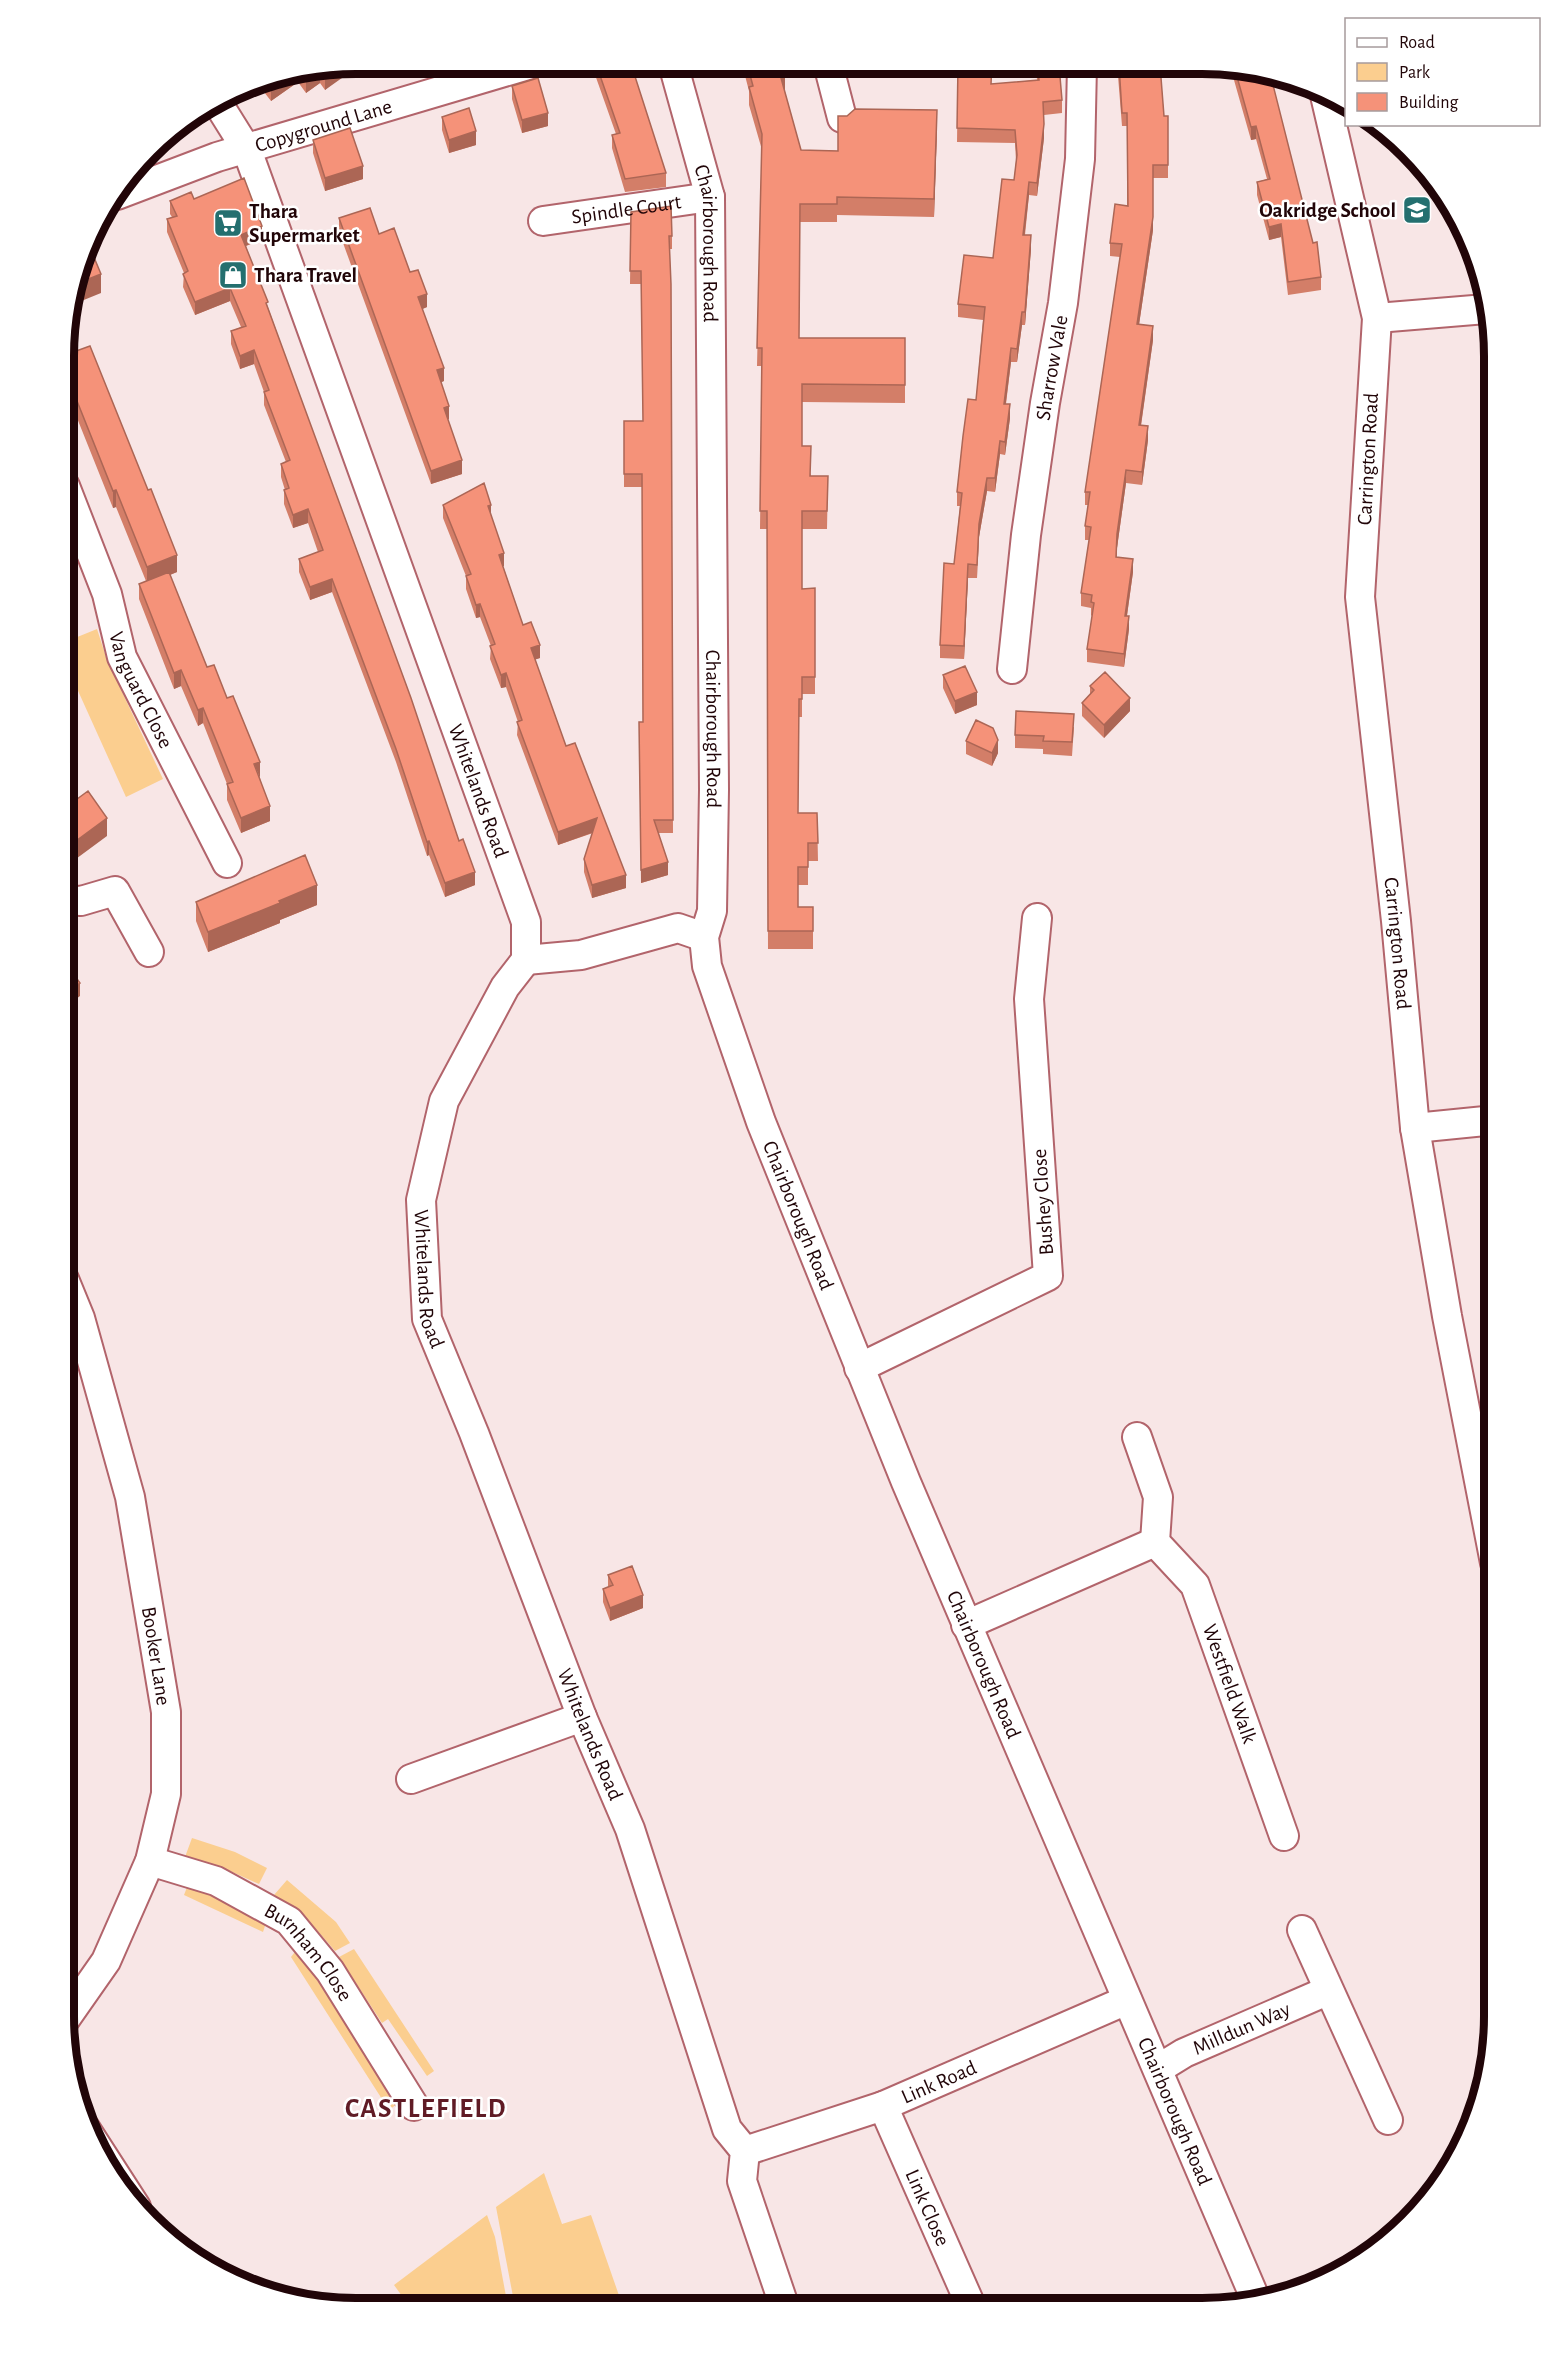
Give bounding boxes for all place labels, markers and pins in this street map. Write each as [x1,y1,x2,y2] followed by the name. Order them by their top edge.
[1401,194,1433,226] school or university icon: Oakridge School
[1259,200,1396,221] place label: Oakridge School
[249,201,360,246] place label: Thara Supermarket
[212,207,244,239] supermarket icon: Thara Supermarket
[217,259,249,291] shop icon: Thara Travel
[254,265,357,286] place label: Thara Travel

